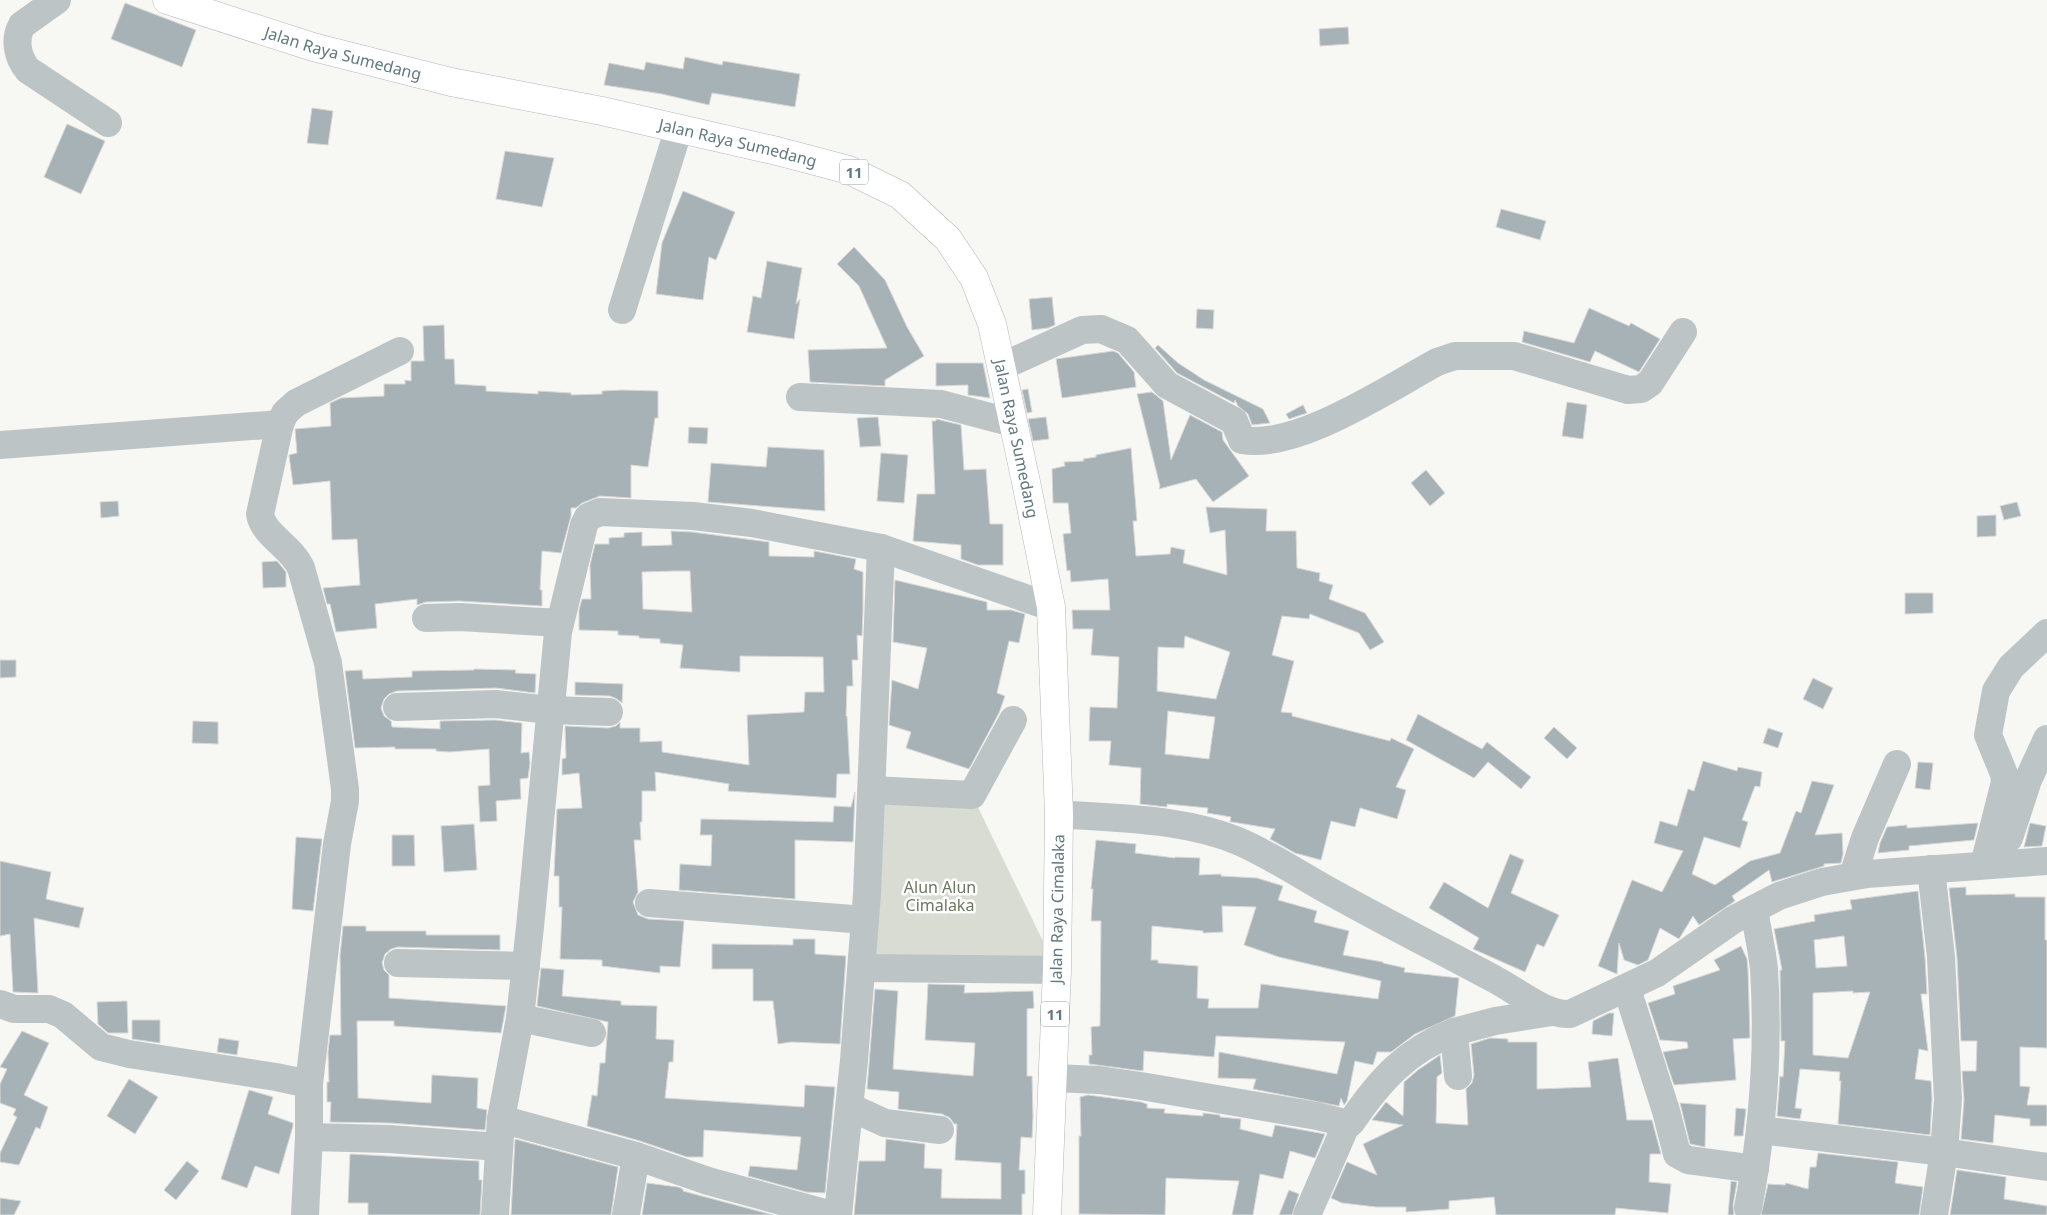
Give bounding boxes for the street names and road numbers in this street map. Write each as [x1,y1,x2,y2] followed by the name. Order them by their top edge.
[260,20,424,85] street label: Jalan Raya Sumedang
[655,113,819,172] street label: Jalan Raya Sumedang
[840,160,868,184] road number: 11
[988,355,1044,520] street label: Jalan Raya Sumedang
[1045,834,1069,986] street label: Jalan Raya Cimalaka
[1041,1002,1069,1026] road number: 11

